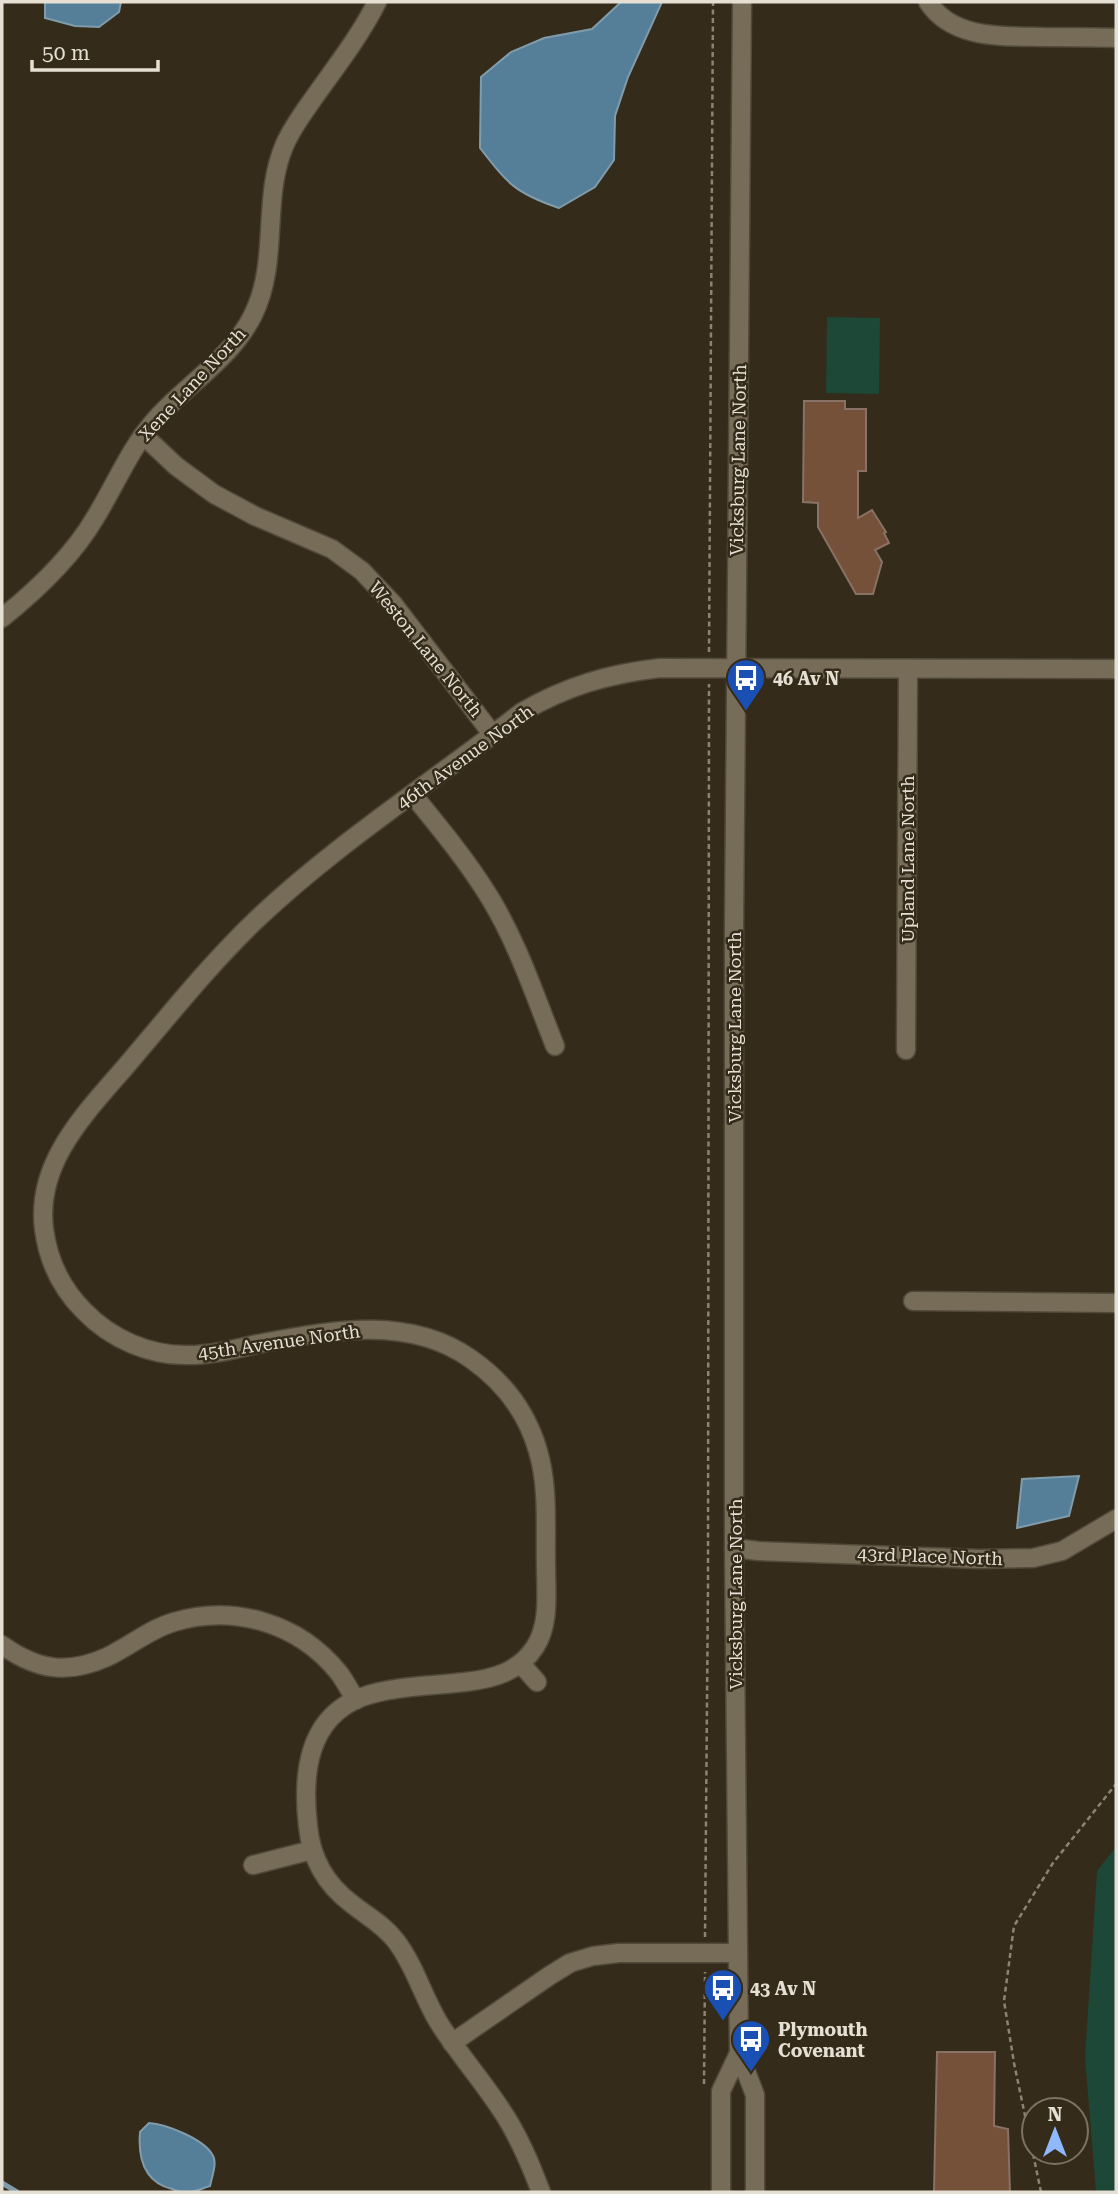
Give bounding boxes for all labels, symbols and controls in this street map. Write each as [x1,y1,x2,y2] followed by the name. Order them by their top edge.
[32,28,158,72] scale bar
[42,41,90,65] text: 50 m
[134,323,250,445] street label: Xene Lane North
[726,364,750,556] street label: Vicksburg Lane North
[365,577,487,721] street label: Weston Lane North
[725,657,767,712] bus stop icon: 46 Av N
[773,668,839,689] place label: 46 Av N
[393,700,538,814] street label: 46th Avenue North
[897,775,918,943] street label: Upland Lane North
[724,931,745,1123] street label: Vicksburg Lane North
[197,1320,362,1364] street label: 45th Avenue North
[725,1498,746,1690] street label: Vicksburg Lane North
[857,1543,1004,1569] street label: 43rd Place North
[702,1967,744,2022] bus stop icon: 43 Av N
[750,1978,816,1999] place label: 43 Av N
[730,2018,772,2073] bus stop icon: Plymouth Covenant
[778,2019,867,2061] place label: Plymouth Covenant
[1020,2096,1090,2166] north arrow
[1048,2103,1063,2126] text: N

